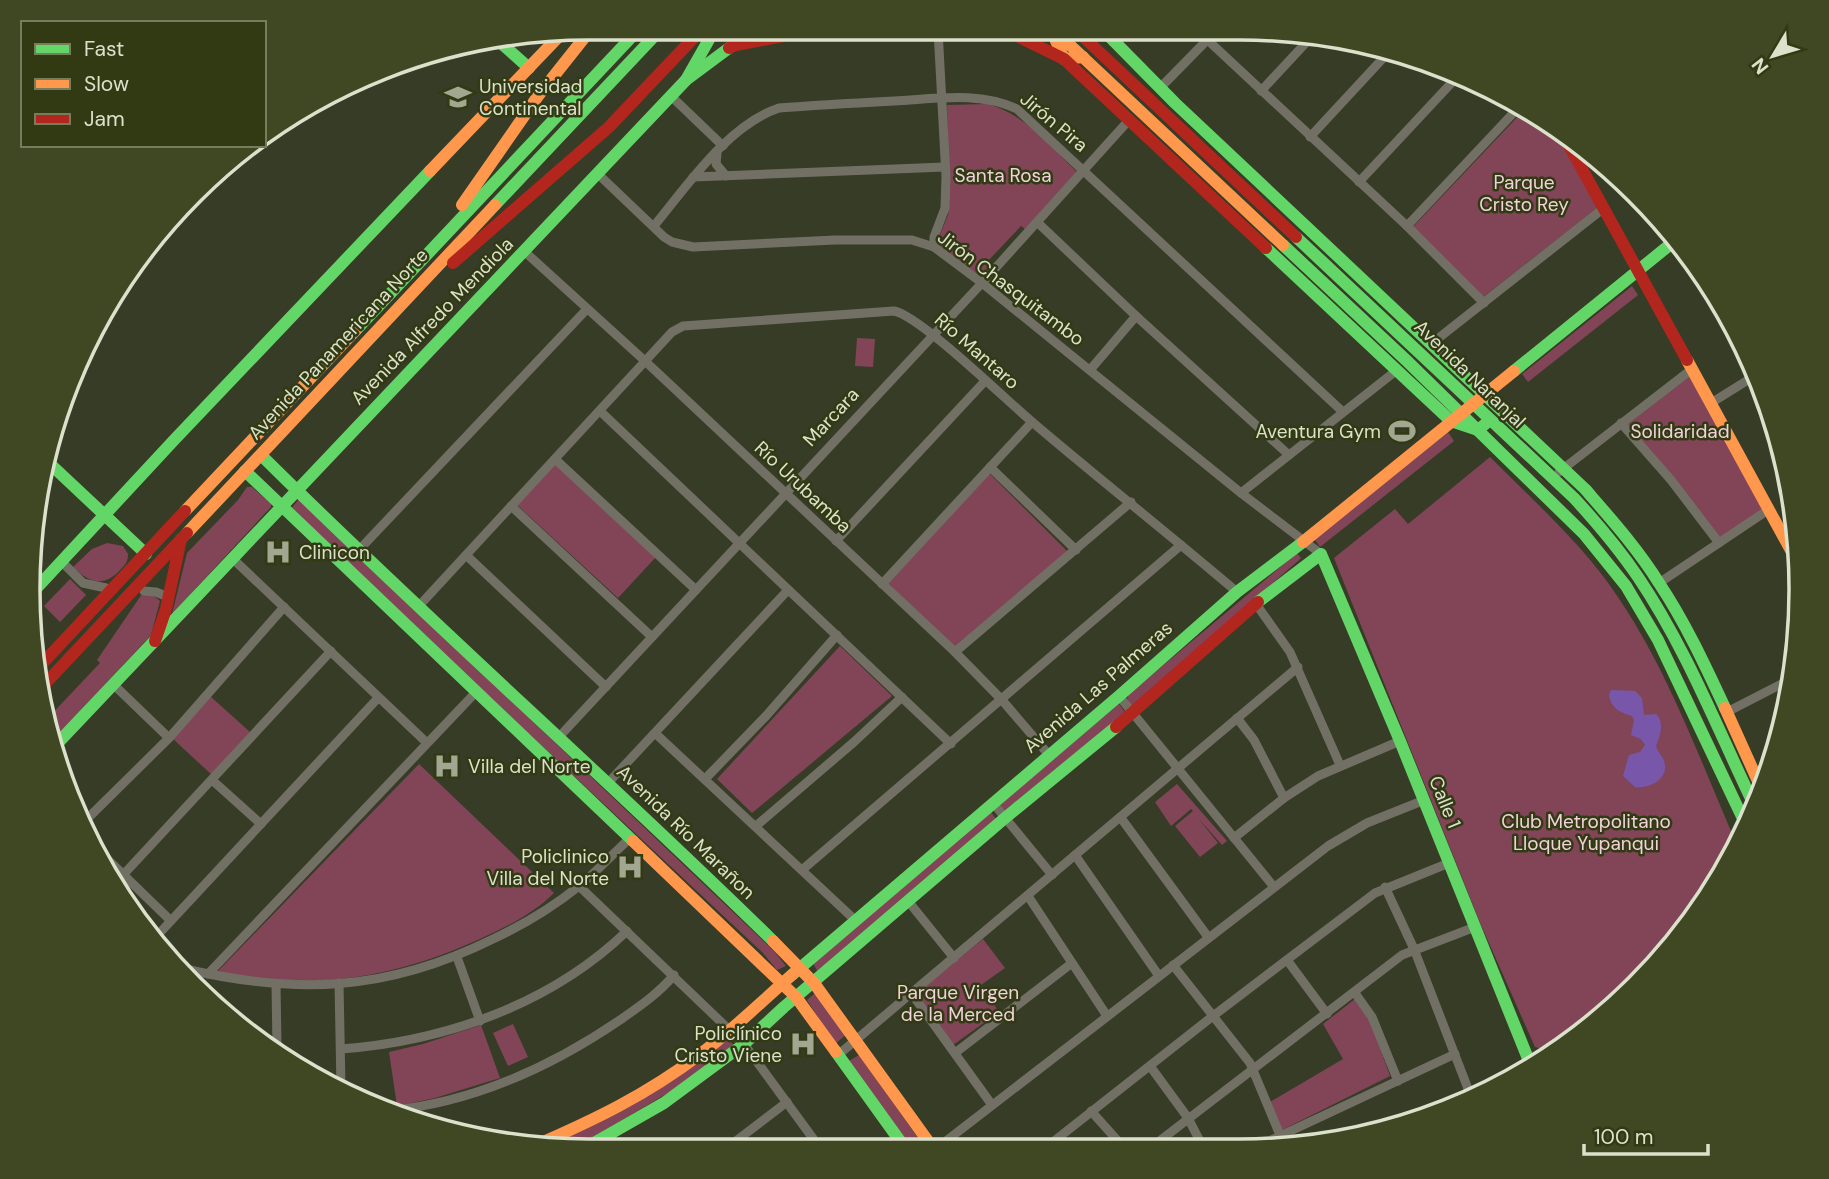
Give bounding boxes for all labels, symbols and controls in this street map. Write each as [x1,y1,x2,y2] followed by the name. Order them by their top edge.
[21,21,266,147] legend
[1738,21,1808,91] north arrow
[84,35,124,63] text: Fast
[1746,53,1774,79] text: N
[84,70,129,98] text: Slow
[479,74,583,121] place label: Universidad Continental
[443,82,473,112] school or university icon: Universidad Continental
[1015,86,1093,158] street label: Jirón Pira
[84,105,125,133] text: Jam
[955,163,1051,188] park label: Santa Rosa
[1479,170,1569,217] park label: Parque Cristo Rey
[933,225,1089,351] street label: Jirón Chasquitambo
[345,232,519,410] street label: Avenida Alfredo Mendiola
[243,243,433,445] street label: Avenida Panamericana Norte
[929,307,1025,395] street label: Río Mantaro
[1409,314,1531,434] street label: Avenida Naranjal
[797,382,865,452] street label: Marcara
[1387,416,1417,446] sports icon: Aventura Gym
[1255,419,1381,444] place label: Aventura Gym
[1630,419,1730,444] park label: Solidaridad
[749,436,857,538] street label: Río Urubamba
[263,537,293,567] hospital icon: Clinicon
[299,540,370,565] place label: Clinicon
[1018,615,1178,759] street label: Avenida Las Palmeras
[432,751,462,781] hospital icon: Villa del Norte
[468,754,591,779] place label: Villa del Norte
[611,759,761,905] street label: Avenida Río Marañon
[1423,772,1467,832] street label: Calle 1
[1501,809,1671,856] park label: Club Metropolitano Lloque Yupanqui
[486,844,609,891] place label: Policlinico Villa del Norte
[615,852,645,882] hospital icon: Policlinico Villa del Norte
[897,980,1019,1027] park label: Parque Virgen de la Merced
[674,1021,782,1068] place label: Policlínico Cristo Viene
[788,1029,818,1059] hospital icon: Policlínico Cristo Viene
[1584,1112,1708,1156] scale bar
[1594,1123,1654,1151] text: 100 m

